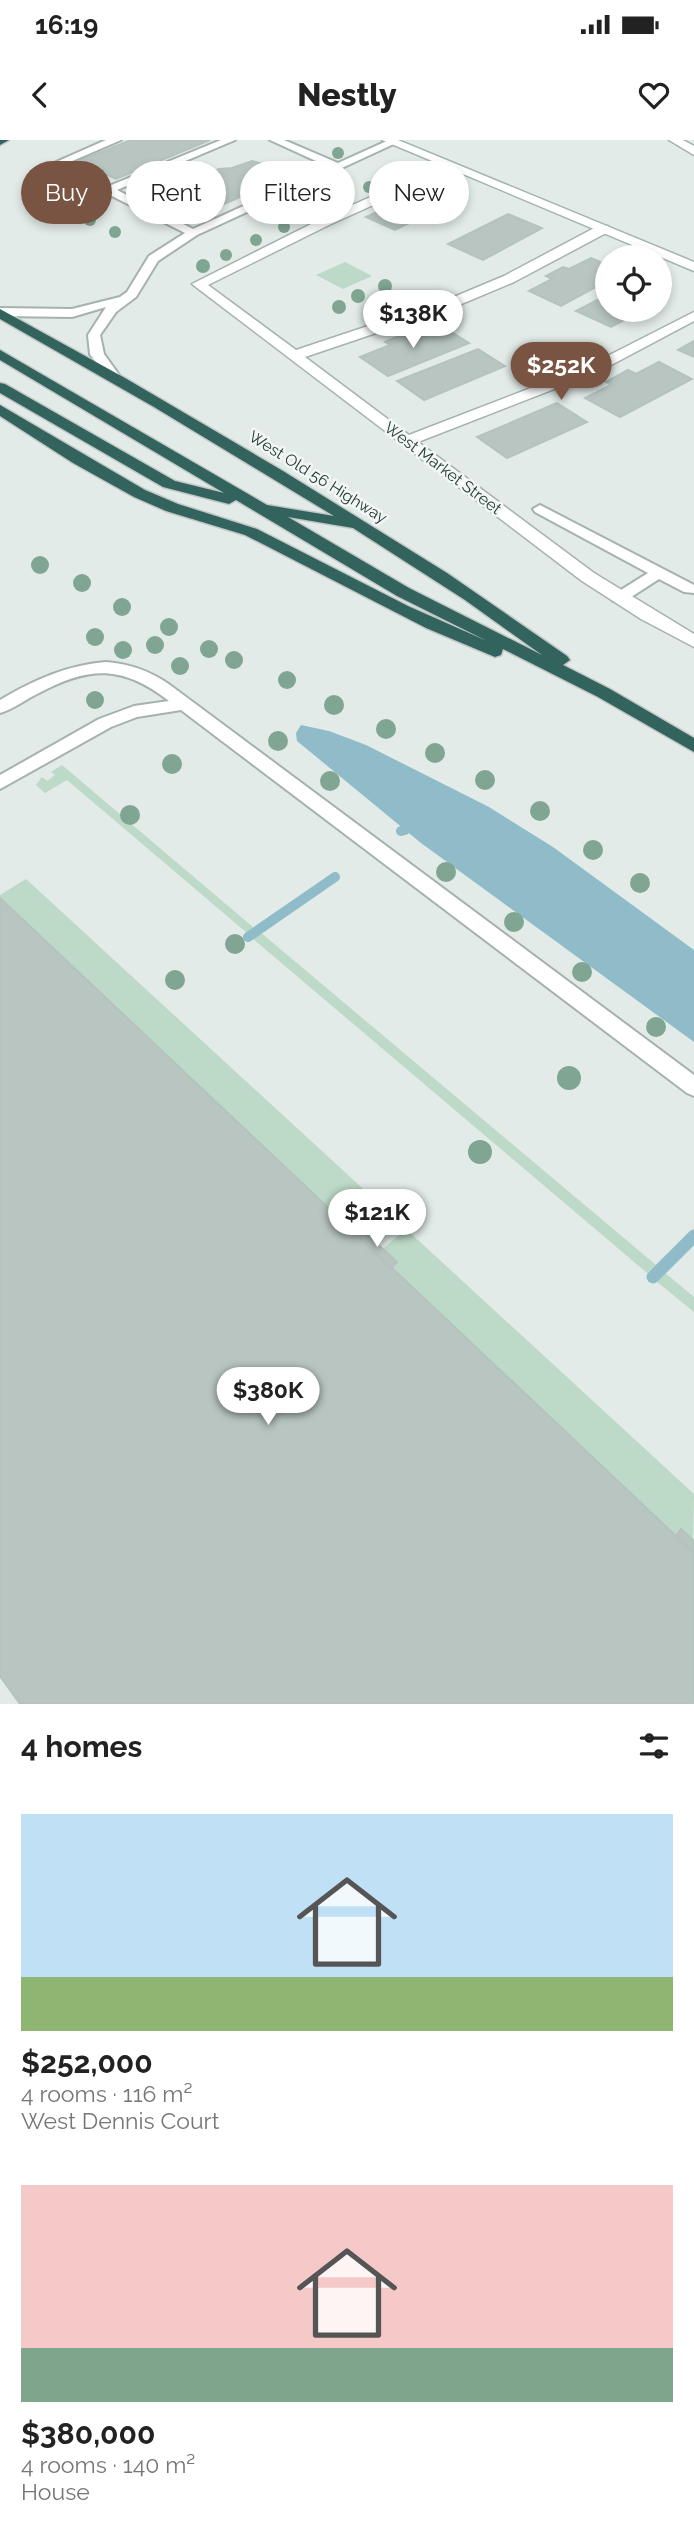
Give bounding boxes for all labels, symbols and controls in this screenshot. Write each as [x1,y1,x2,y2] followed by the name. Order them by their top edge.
[35,10,98,40] text: 16:19
[21,76,59,114] icon: back
[297,76,397,113] text: Nestly
[635,76,673,114] icon: heart
[21,161,112,224] chip: Buy
[126,161,226,224] chip: Rent
[240,161,355,224] chip: Filters
[369,161,469,224] chip: New
[595,245,672,322] map controls
[595,245,672,322] button: locate
[364,290,462,350] pin: $138K
[379,299,447,326] text: $138K
[512,342,610,402] pin: $252K
[527,351,595,378] text: $252K
[381,418,506,519] street label: West Market Street
[245,427,391,527] street label: West Old 56 Highway
[328,1190,426,1249] pin: $121K
[344,1198,410,1225] text: $121K
[219,1368,317,1427] pin: $380K
[233,1376,303,1403] text: $380K
[635,1727,673,1765] icon: filters
[21,1729,142,1764] text: 4 homes
[284,1859,410,1985] icon: home
[21,2045,153,2080] text: $252,000
[21,2080,192,2107] text: 4 rooms · 116 m²
[21,2107,219,2134] text: West Dennis Court
[284,2230,410,2356] icon: home
[21,2416,155,2451] text: $380,000
[21,2451,195,2478] text: 4 rooms · 140 m²
[21,2478,90,2505] text: House

